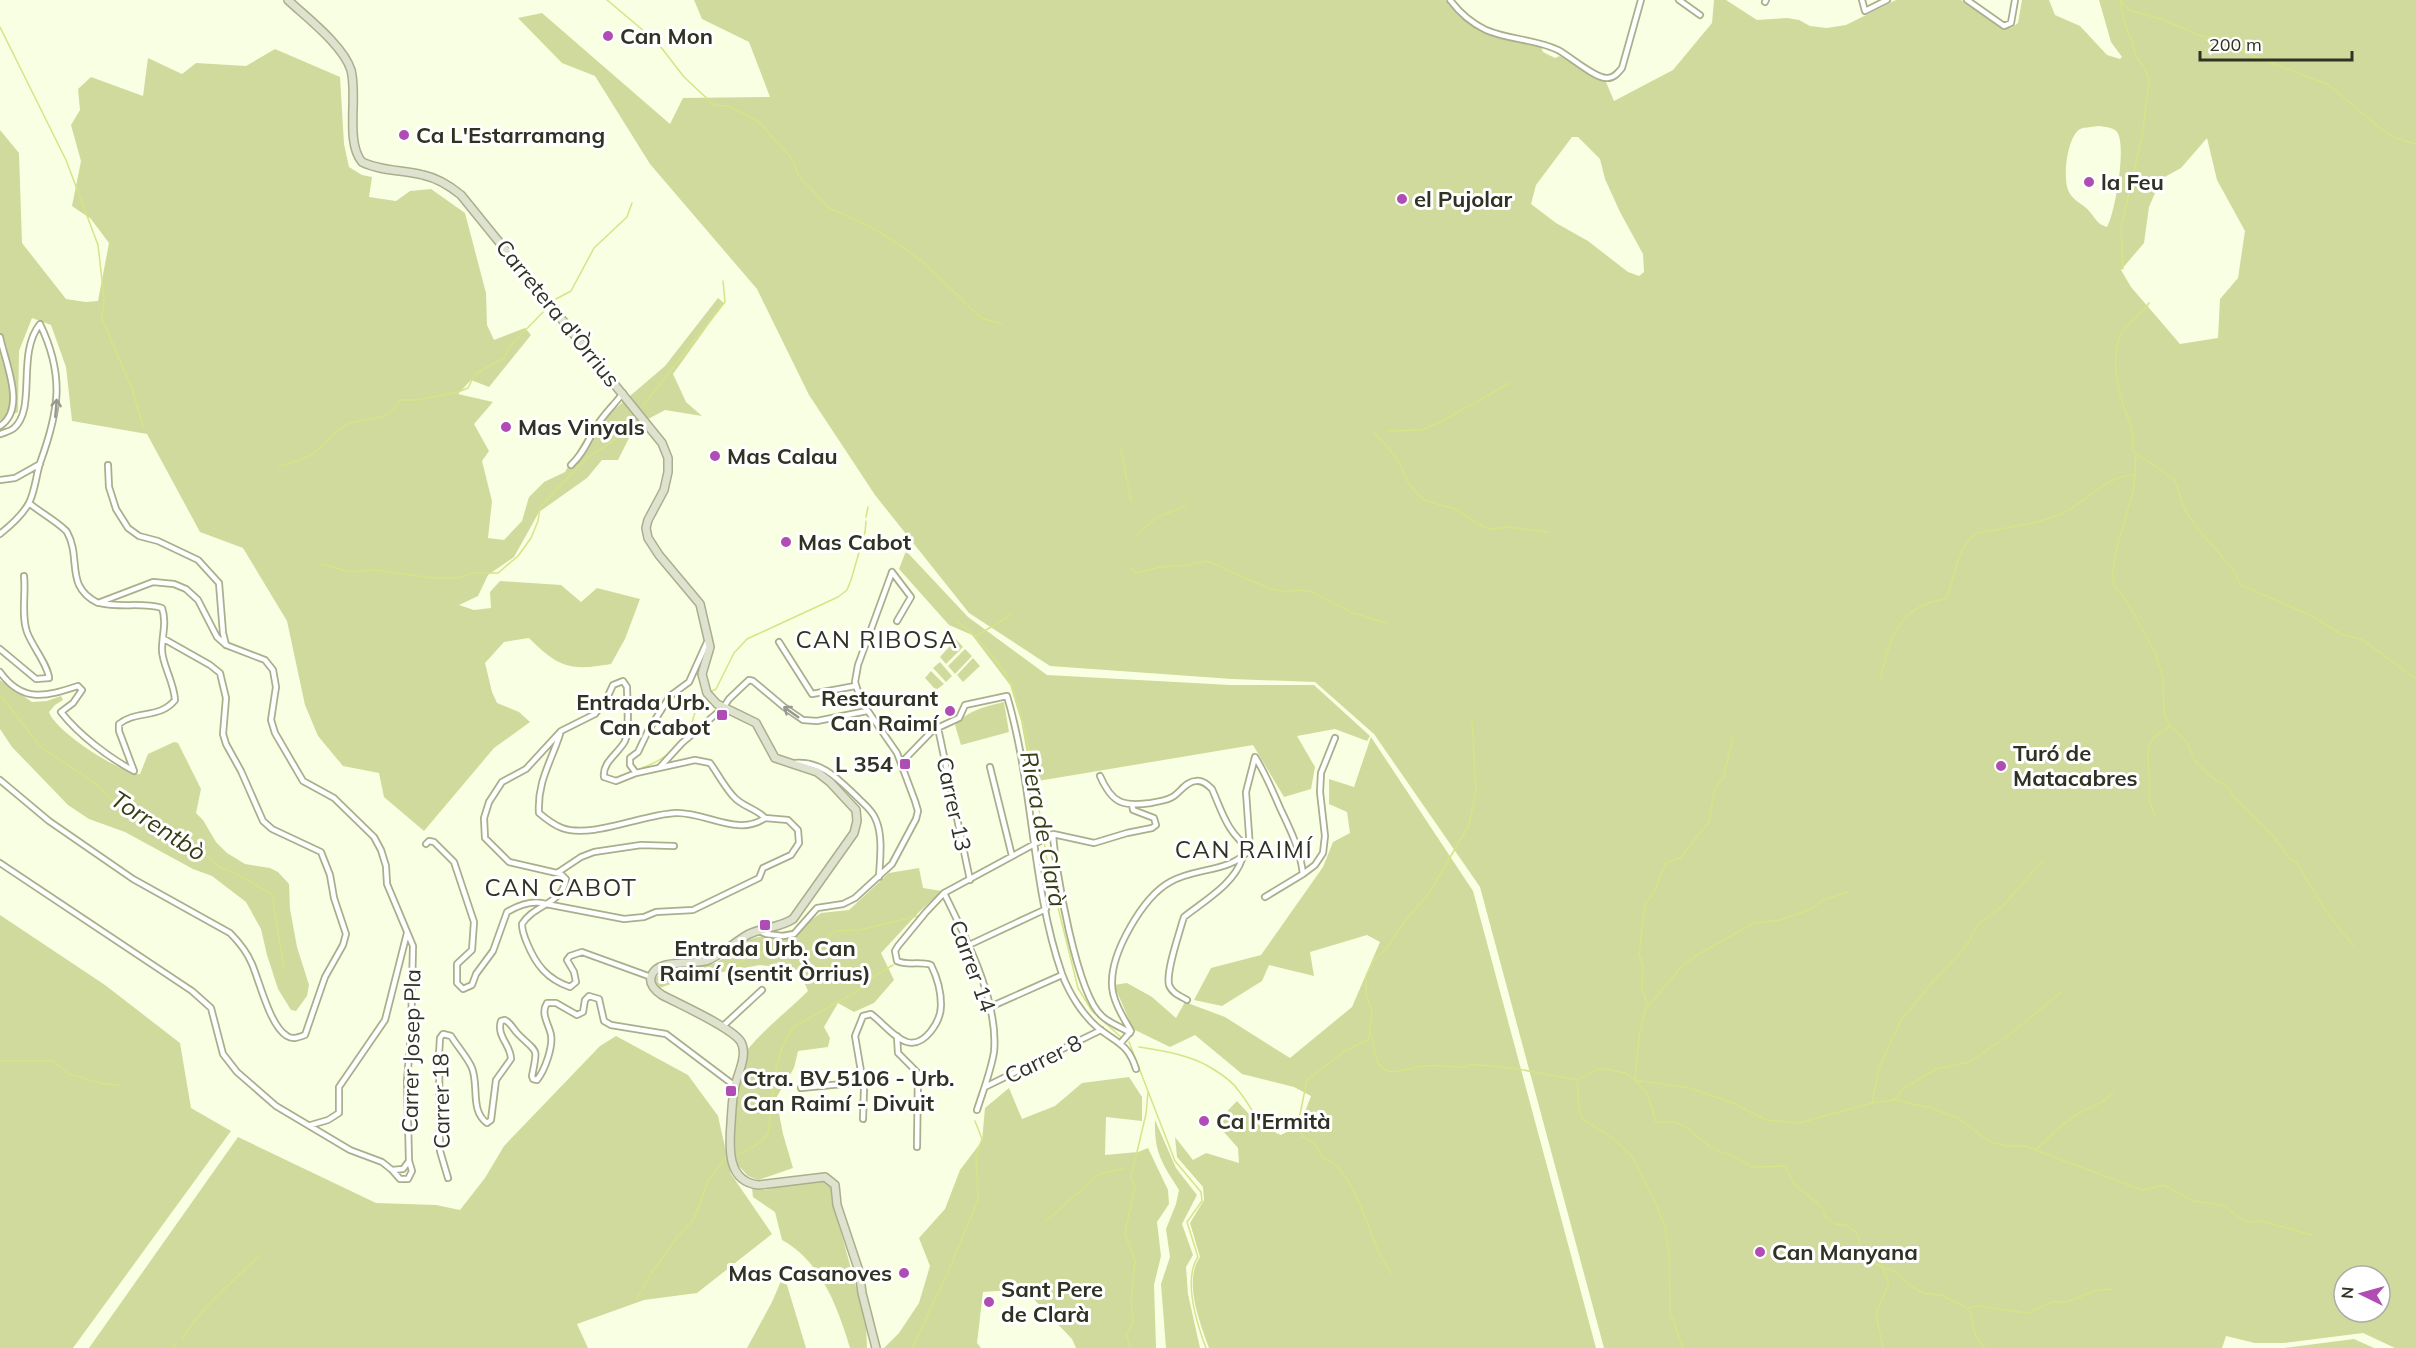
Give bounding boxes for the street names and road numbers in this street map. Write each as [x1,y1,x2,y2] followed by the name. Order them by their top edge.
[490,233,626,393] street label: Carretera d'Òrrius
[930,754,978,854] street label: Carrer 13
[943,916,1003,1016] street label: Carrer 14
[396,969,426,1133] street label: Carrer Josep Pla
[1000,1028,1086,1090] street label: Carrer 8
[426,1053,456,1149] street label: Carrer 18

